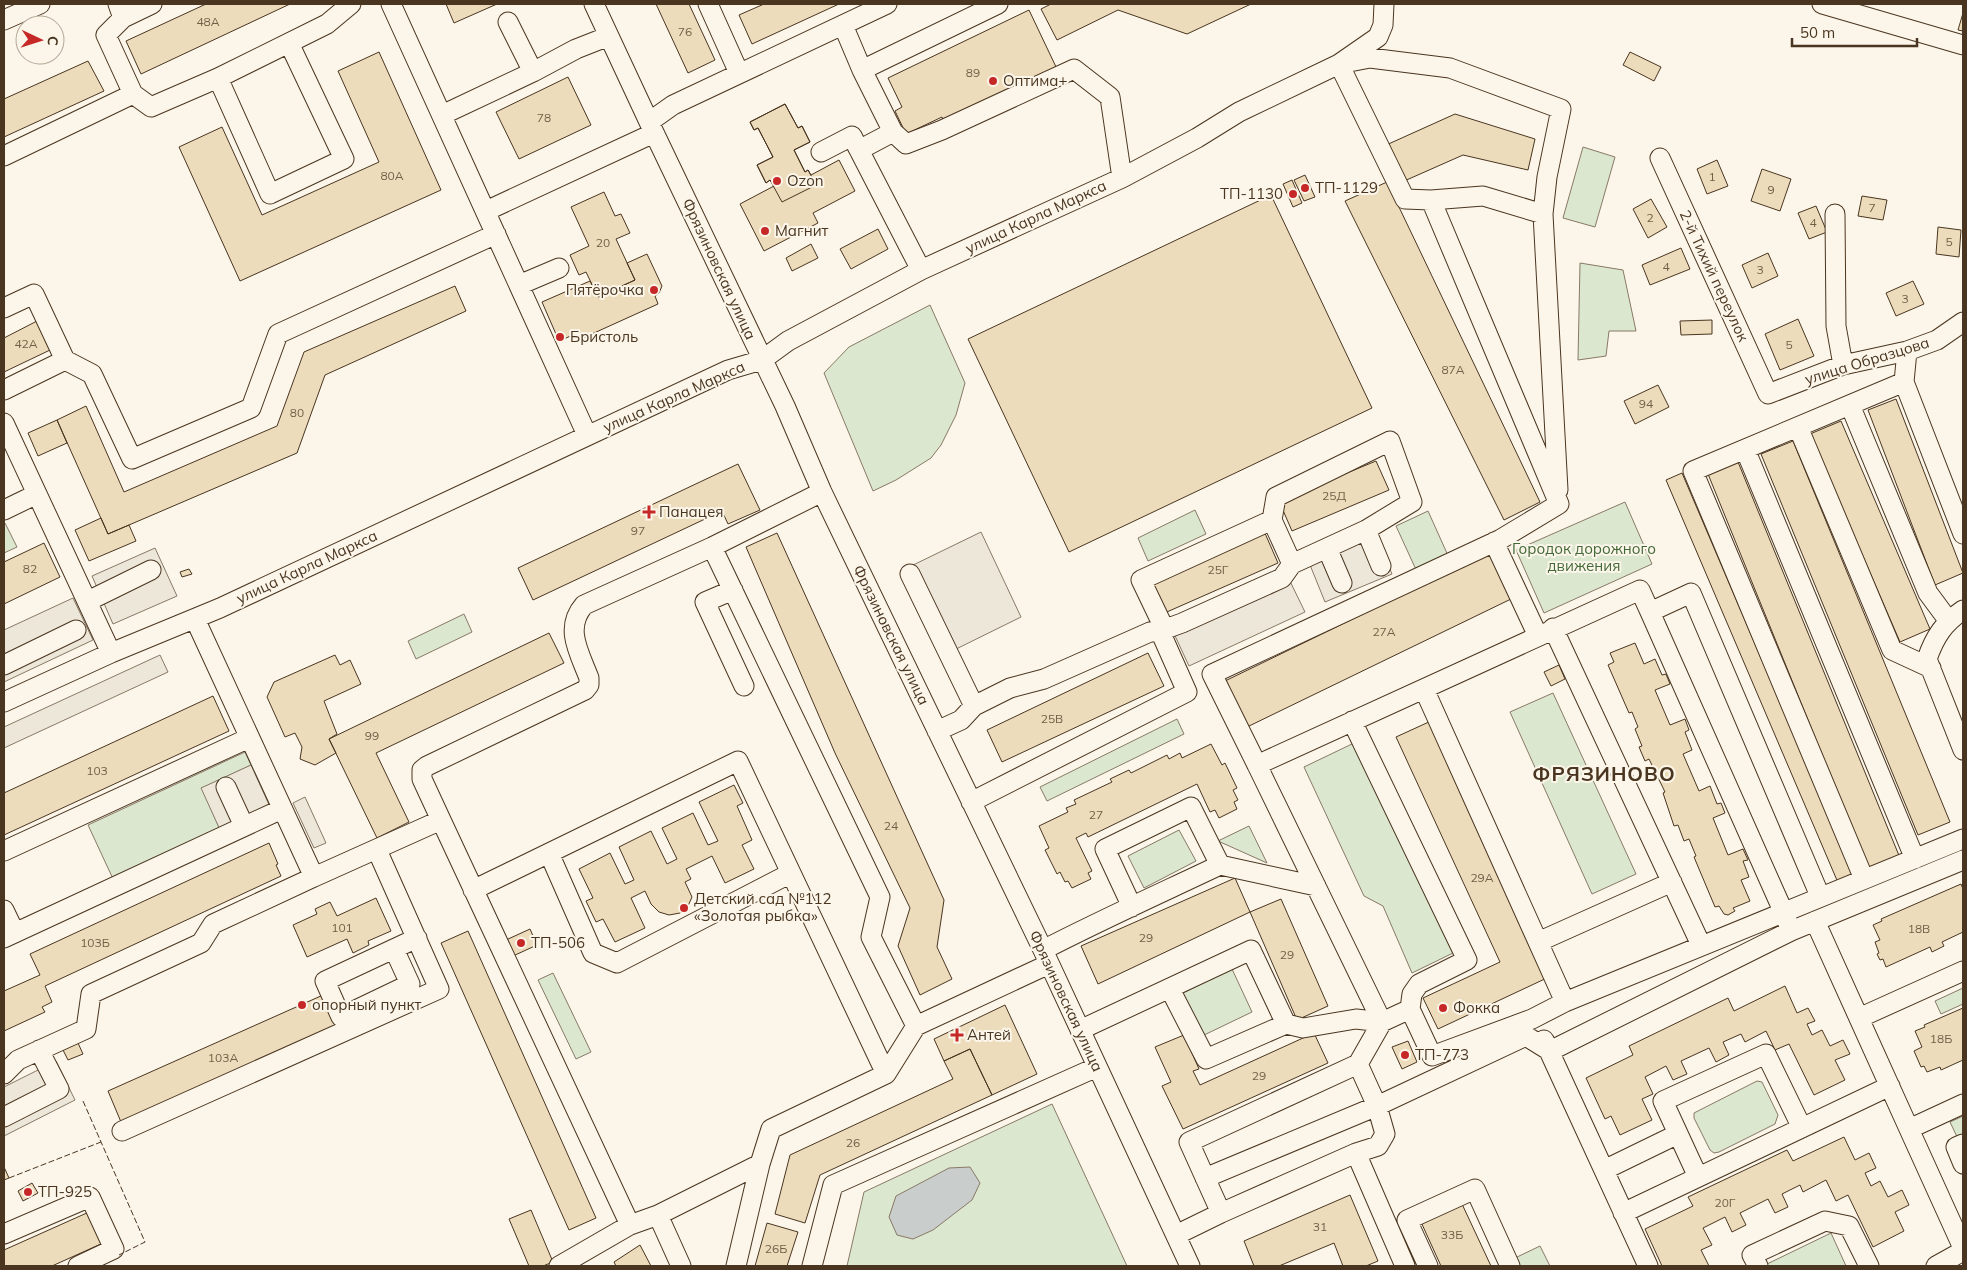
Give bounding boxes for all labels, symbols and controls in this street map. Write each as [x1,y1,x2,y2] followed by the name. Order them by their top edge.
[196,14,220,29] house number: 48А
[15,15,65,65] north arrow
[1792,15,1917,47] scale bar
[1800,23,1835,42] text: 50 m
[678,24,692,39] house number: 76
[44,35,62,46] text: С
[966,65,980,80] house number: 89
[1003,71,1068,90] place label: Оптима+
[987,75,999,87] marker: Оптима+
[537,110,551,125] house number: 78
[380,168,404,183] house number: 80А
[1708,169,1716,184] house number: 1
[787,171,824,190] place label: Ozon
[771,175,783,187] marker: Ozon
[962,176,1109,258] street label: улица Карла Маркса
[1315,178,1378,197] place label: ТП-1129
[1299,182,1311,194] marker: ТП-1129
[1767,182,1775,197] house number: 9
[1220,184,1283,203] place label: ТП-1130
[1287,188,1299,200] marker: ТП-1130
[678,195,761,342] street label: Фрязиновская улица
[1868,200,1876,215] house number: 7
[1676,207,1754,345] street label: 2-й Тихий переулок
[1646,210,1654,225] house number: 2
[1809,215,1817,230] house number: 4
[775,221,829,240] place label: Магнит
[759,225,771,237] marker: Магнит
[1945,234,1953,249] house number: 5
[596,235,610,250] house number: 20
[1662,259,1670,274] house number: 4
[1756,262,1764,277] house number: 3
[566,280,644,299] place label: Пятёрочка
[648,284,660,296] marker: Пятёрочка
[1901,291,1909,306] house number: 3
[570,327,638,346] place label: Бристоль
[554,331,566,343] marker: Бристоль
[1802,333,1931,389] street label: улица Образцова
[14,336,38,351] house number: 42А
[1785,337,1793,352] house number: 5
[600,357,748,436] street label: улица Карла Маркса
[1441,362,1465,377] house number: 87А
[1639,396,1653,411] house number: 94
[290,405,304,420] house number: 80
[1322,488,1346,503] house number: 25Д
[659,502,723,521] place label: Панацея
[643,506,655,518] marker: Панацея
[631,523,645,538] house number: 97
[233,526,380,608] street label: улица Карла Маркса
[1512,539,1656,575] park label: Городок дорожного движения
[23,561,37,576] house number: 82
[849,562,934,708] street label: Фрязиновская улица
[1207,562,1229,577] house number: 25Г
[1372,624,1396,639] house number: 27А
[1041,711,1063,726] house number: 25В
[365,728,379,743] house number: 99
[1532,761,1676,786] district label: ФРЯЗИНОВО
[86,763,108,778] house number: 103
[1089,807,1103,822] house number: 27
[884,818,898,833] house number: 24
[1470,870,1494,885] house number: 29А
[694,889,832,925] place label: Детский сад №112 «Золотая рыбка»
[678,902,690,914] marker: Детский сад №112 «Золотая рыбка»
[331,920,353,935] house number: 101
[1908,921,1930,936] house number: 18В
[1025,927,1108,1074] street label: Фрязиновская улица
[1139,930,1153,945] house number: 29
[531,933,585,952] place label: ТП-506
[80,935,110,950] house number: 103Б
[515,937,527,949] marker: ТП-506
[1280,947,1294,962] house number: 29
[312,995,422,1014] place label: опорный пункт
[1453,998,1500,1017] place label: Фокка
[296,999,308,1011] marker: опорный пункт
[1437,1002,1449,1014] marker: Фокка
[967,1025,1011,1044] place label: Антей
[951,1029,963,1041] marker: Антей
[1930,1031,1952,1046] house number: 18Б
[1415,1045,1469,1064] place label: ТП-773
[1399,1049,1411,1061] marker: ТП-773
[208,1050,238,1065] house number: 103А
[1252,1068,1266,1083] house number: 29
[846,1135,860,1150] house number: 26
[38,1182,92,1201] place label: ТП-925
[22,1186,34,1198] marker: ТП-925
[1714,1195,1736,1210] house number: 20Г
[1313,1219,1327,1234] house number: 31
[1441,1227,1463,1242] house number: 33Б
[765,1241,787,1256] house number: 26Б

